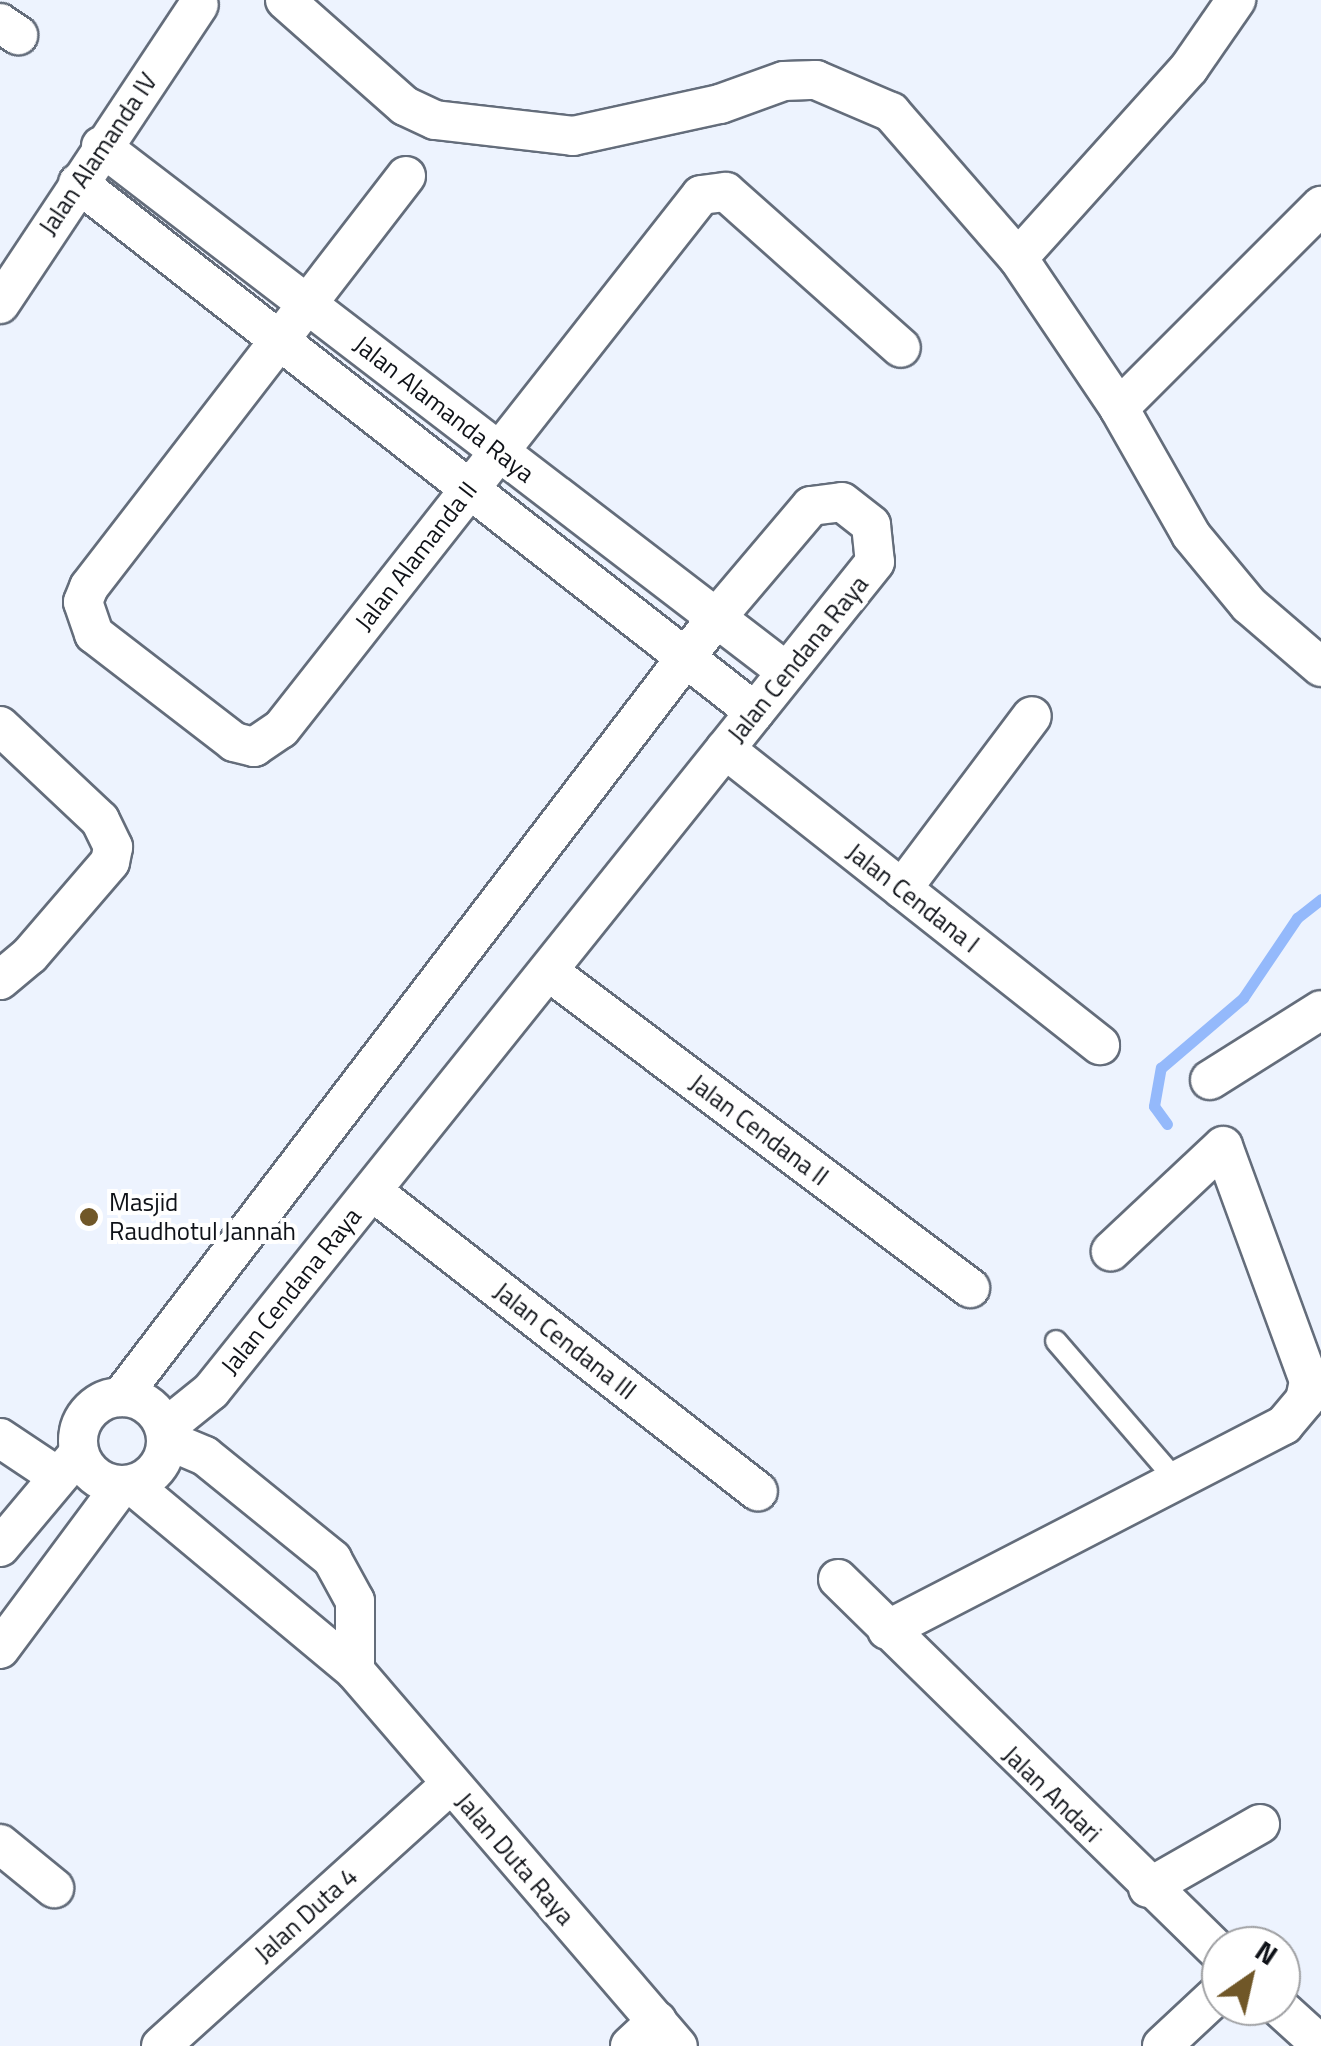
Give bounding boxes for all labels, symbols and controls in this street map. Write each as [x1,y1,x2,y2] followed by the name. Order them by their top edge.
[33,67,163,241] street label: Jalan Alamanda IV
[348,329,540,489] street label: Jalan Alamanda Raya
[349,476,483,636] street label: Jalan Alamanda II
[722,570,874,748] street label: Jalan Cendana Raya
[841,837,985,959] street label: Jalan Cendana I
[684,1068,834,1192] street label: Jalan Cendana II
[109,1188,296,1247] place label: Masjid Raudhotul Jannah
[215,1202,367,1380] street label: Jalan Cendana Raya
[78,1206,100,1228] marker: Masjid Raudhotul Jannah
[488,1276,642,1406] street label: Jalan Cendana III
[997,1740,1107,1848] street label: Jalan Andari
[449,1787,581,1931] street label: Jalan Duta Raya
[249,1861,363,1969] street label: Jalan Duta 4
[1201,1926,1301,2026] north arrow
[1247,1929,1287,1976] text: N

